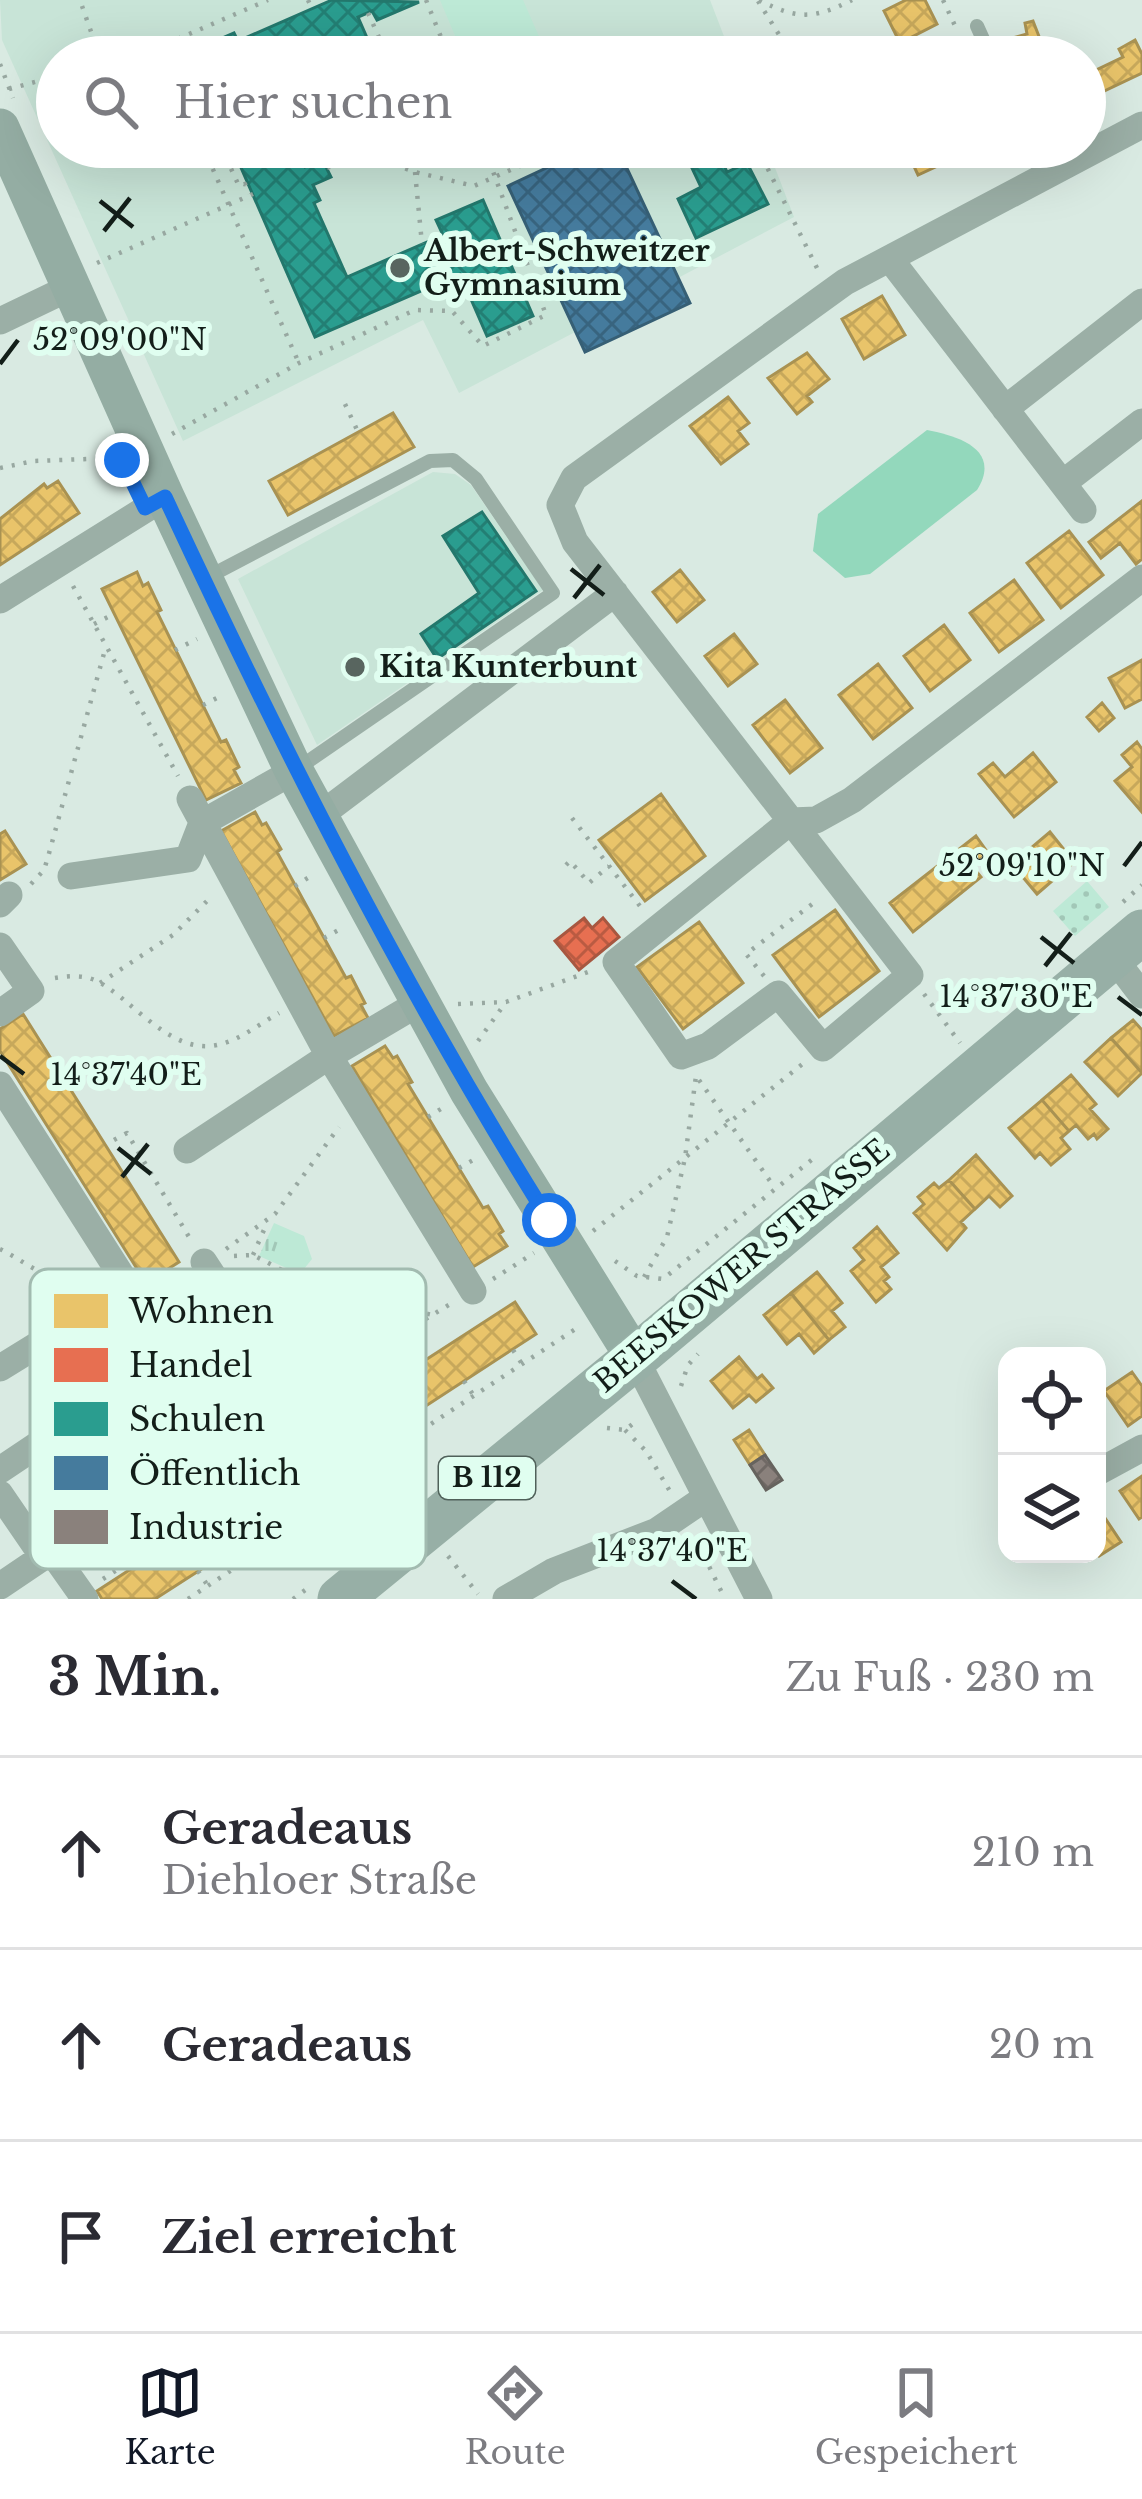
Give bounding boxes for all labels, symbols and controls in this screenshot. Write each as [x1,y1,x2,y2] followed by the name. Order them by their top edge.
[36,36,1106,168] search box
[78,69,144,135] icon: search
[174,74,452,130] text: Hier suchen
[423,232,710,303] place label: Albert-Schweitzer Gymnasium
[387,255,413,281] marker: Albert-Schweitzer Gymnasium
[33,321,207,358] text: 52°09'00"N
[95,433,149,487] route end
[379,648,638,685] place label: Kita Kunterbunt
[342,654,368,680] marker: Kita Kunterbunt
[939,847,1105,884] text: 52°09'10"N
[939,978,1093,1015] text: 14°37'30"E
[50,1056,202,1093] text: 14°37'40"E
[586,1131,897,1400] street label: BEESKOWER STRASSE
[522,1193,576,1247] route start
[30,1269,426,1569] legend
[128,1291,274,1332] text: Wohnen
[129,1345,252,1386] text: Handel
[998,1347,1106,1563] map controls
[998,1347,1106,1455] button: locate
[129,1399,265,1440] text: Schulen
[129,1453,300,1494] text: Öffentlich
[998,1455,1106,1563] button: layers
[439,1457,535,1499] road number: B 112
[129,1507,283,1548] text: Industrie
[596,1532,748,1569] text: 14°37'40"E
[48,1646,221,1709] text: 3 Min.
[786,1653,1094,1702] text: Zu Fuß · 230 m
[162,1800,412,1856] text: Geradeaus
[48,1820,114,1886] icon: ahead
[972,1828,1094,1877] text: 210 m
[162,1856,477,1905] text: Diehloer Straße
[48,2012,114,2078] icon: ahead
[162,2017,412,2073] text: Geradeaus
[989,2020,1094,2069] text: 20 m
[48,2204,114,2270] icon: arrive
[162,2209,457,2265] text: Ziel erreicht
[125,2360,216,2473] tab: Karte
[465,2360,566,2473] tab: Route
[815,2360,1017,2473] tab: Gespeichert

